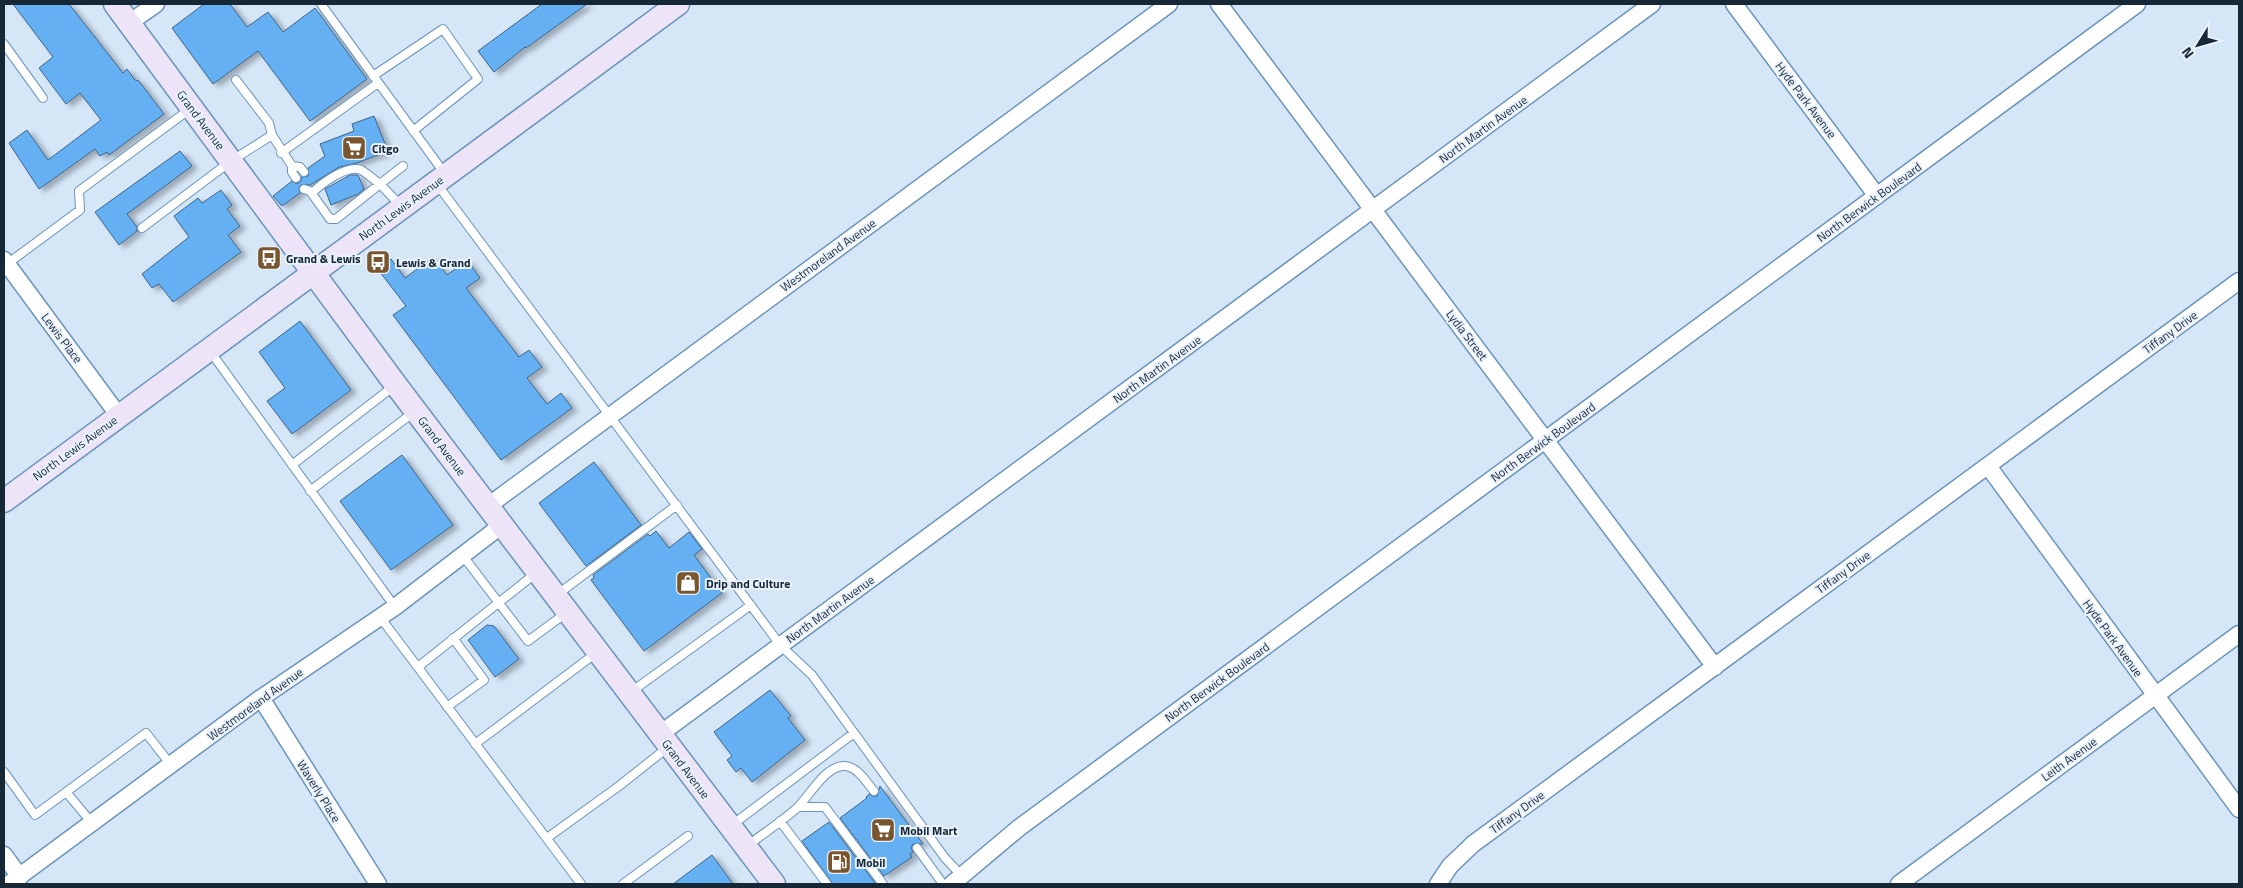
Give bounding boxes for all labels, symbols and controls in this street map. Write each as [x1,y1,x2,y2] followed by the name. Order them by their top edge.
[2173,20,2223,70] north arrow
[2176,43,2199,63] text: N
[1771,58,1841,142] street label: Hyde Park Avenue
[172,86,230,154] street label: Grand Avenue
[1435,90,1531,168] street label: North Martin Avenue
[341,135,367,161] supermarket icon: Citgo
[372,139,399,158] place label: Citgo
[1813,157,1925,247] street label: North Berwick Boulevard
[355,171,447,245] street label: North Lewis Avenue
[776,214,880,296] street label: Westmoreland Avenue
[256,245,282,271] bus stop icon: Grand & Lewis
[286,249,361,268] place label: Grand & Lewis
[365,249,391,275] bus stop icon: Lewis & Grand
[396,253,471,272] place label: Lewis & Grand
[1442,306,1493,365] street label: Lydia Street
[2139,306,2201,358] street label: Tiffany Drive
[37,309,87,367] street label: Lewis Place
[1109,330,1205,408] street label: North Martin Avenue
[1487,397,1599,487] street label: North Berwick Boulevard
[29,411,121,485] street label: North Lewis Avenue
[413,412,471,480] street label: Grand Avenue
[1812,546,1874,598] street label: Tiffany Drive
[675,570,701,596] shop icon: Drip and Culture
[782,570,878,648] street label: North Martin Avenue
[706,574,790,593] place label: Drip and Culture
[2078,595,2148,681] street label: Hyde Park Avenue
[1161,637,1273,727] street label: North Berwick Boulevard
[203,663,307,745] street label: Westmoreland Avenue
[2037,732,2101,786] street label: Leith Avenue
[657,735,715,803] street label: Grand Avenue
[292,756,346,826] street label: Waverly Place
[1486,786,1548,838] street label: Tiffany Drive
[870,817,896,843] supermarket icon: Mobil Mart
[900,821,958,840] place label: Mobil Mart
[826,849,852,875] fuel station icon: Mobil
[856,853,885,872] place label: Mobil

